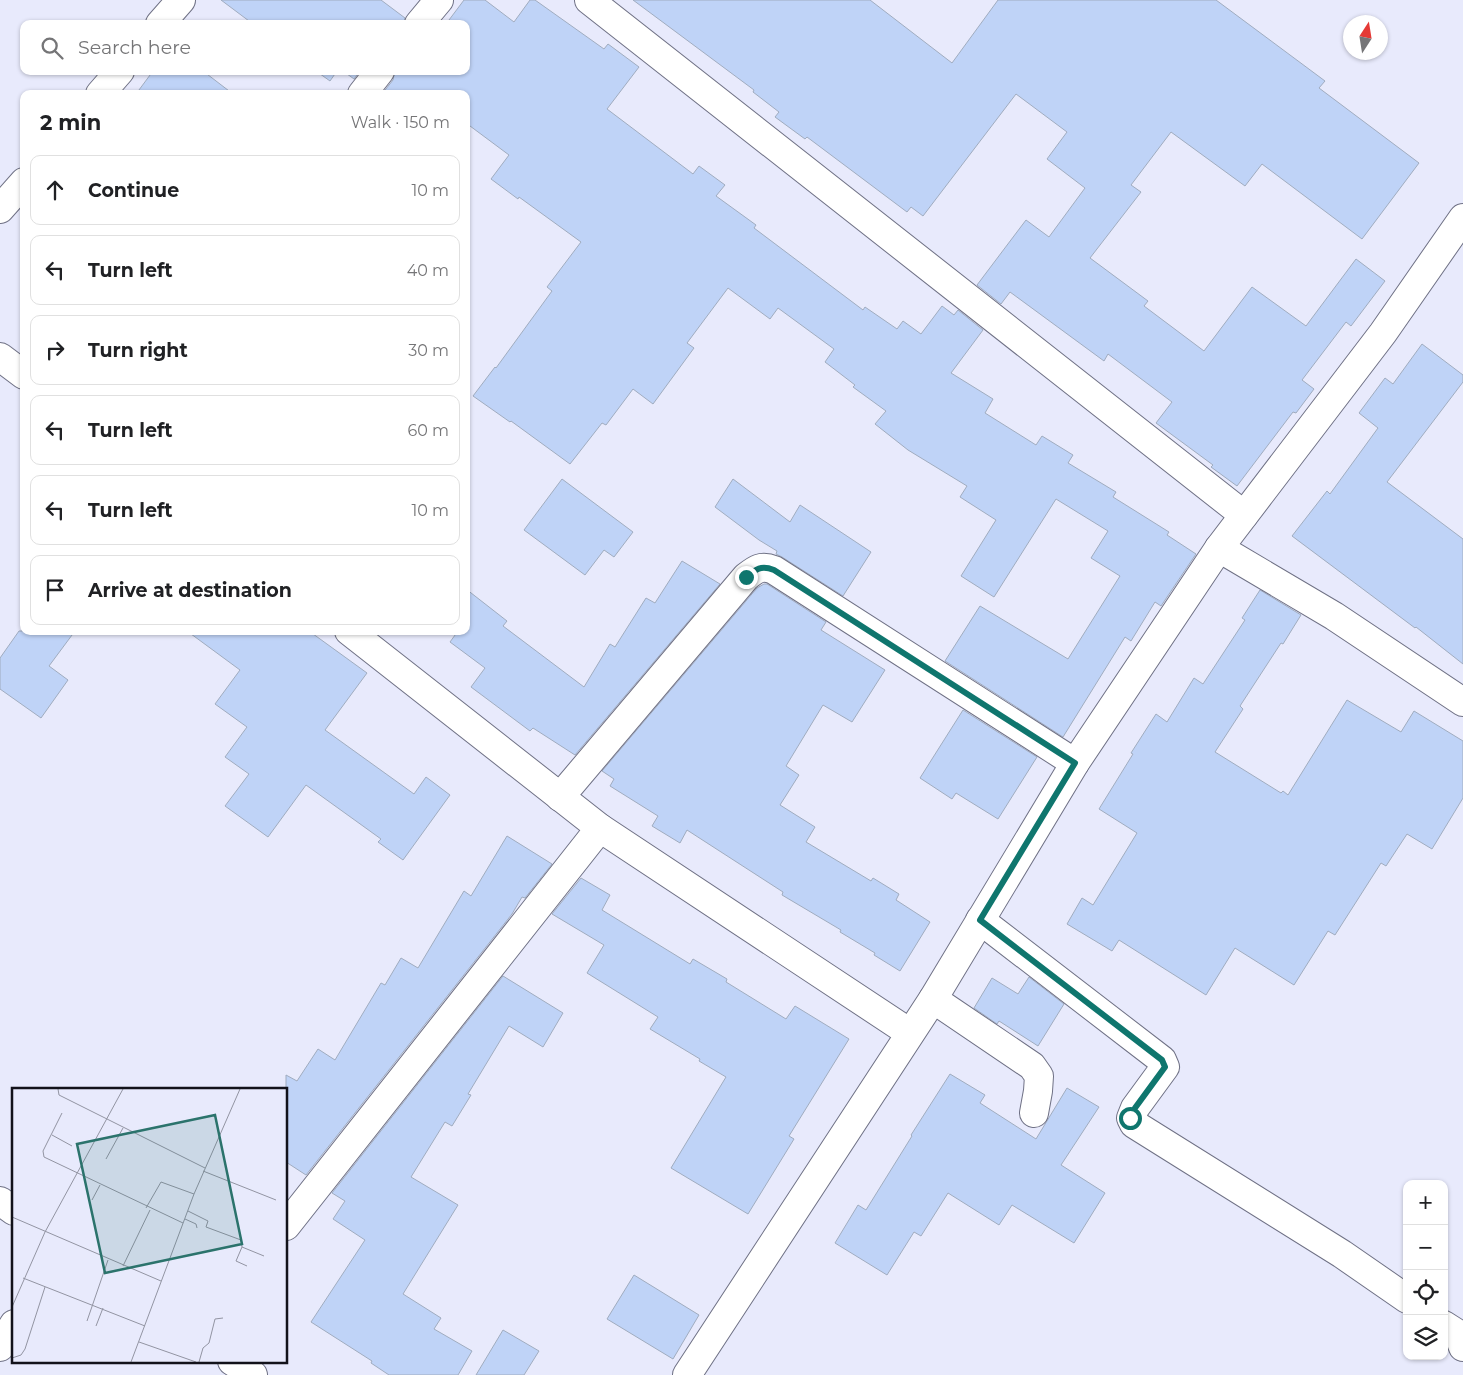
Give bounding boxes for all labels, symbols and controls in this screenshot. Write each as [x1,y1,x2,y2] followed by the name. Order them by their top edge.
[1343,15,1388,60] north arrow
[20,20,470,75] search box
[38,34,66,62] icon: search
[78,36,191,59] text: Search here
[40,110,101,135] text: 2 min
[351,113,450,132] text: Walk · 150 m
[41,176,69,204] icon: ahead
[88,179,179,202] text: Continue
[411,181,449,200] text: 10 m
[41,256,69,284] icon: left
[88,259,173,282] text: Turn left
[407,261,449,280] text: 40 m
[41,336,69,364] icon: right
[88,339,188,362] text: Turn right
[408,341,449,360] text: 30 m
[41,416,69,444] icon: left
[88,419,173,442] text: Turn left
[407,421,449,440] text: 60 m
[41,496,69,524] icon: left
[88,499,173,522] text: Turn left
[411,501,449,520] text: 10 m
[735,566,758,589] route end
[41,576,69,604] icon: arrive
[88,579,292,602] text: Arrive at destination
[12,1088,288,1362] inset map
[1119,1107,1142,1130] route start
[1403,1180,1448,1360] map controls
[1403,1180,1448,1225] button: +
[1403,1225,1448,1270] button: −
[1403,1270,1448,1315] button: locate
[1403,1315,1448,1360] button: layers

